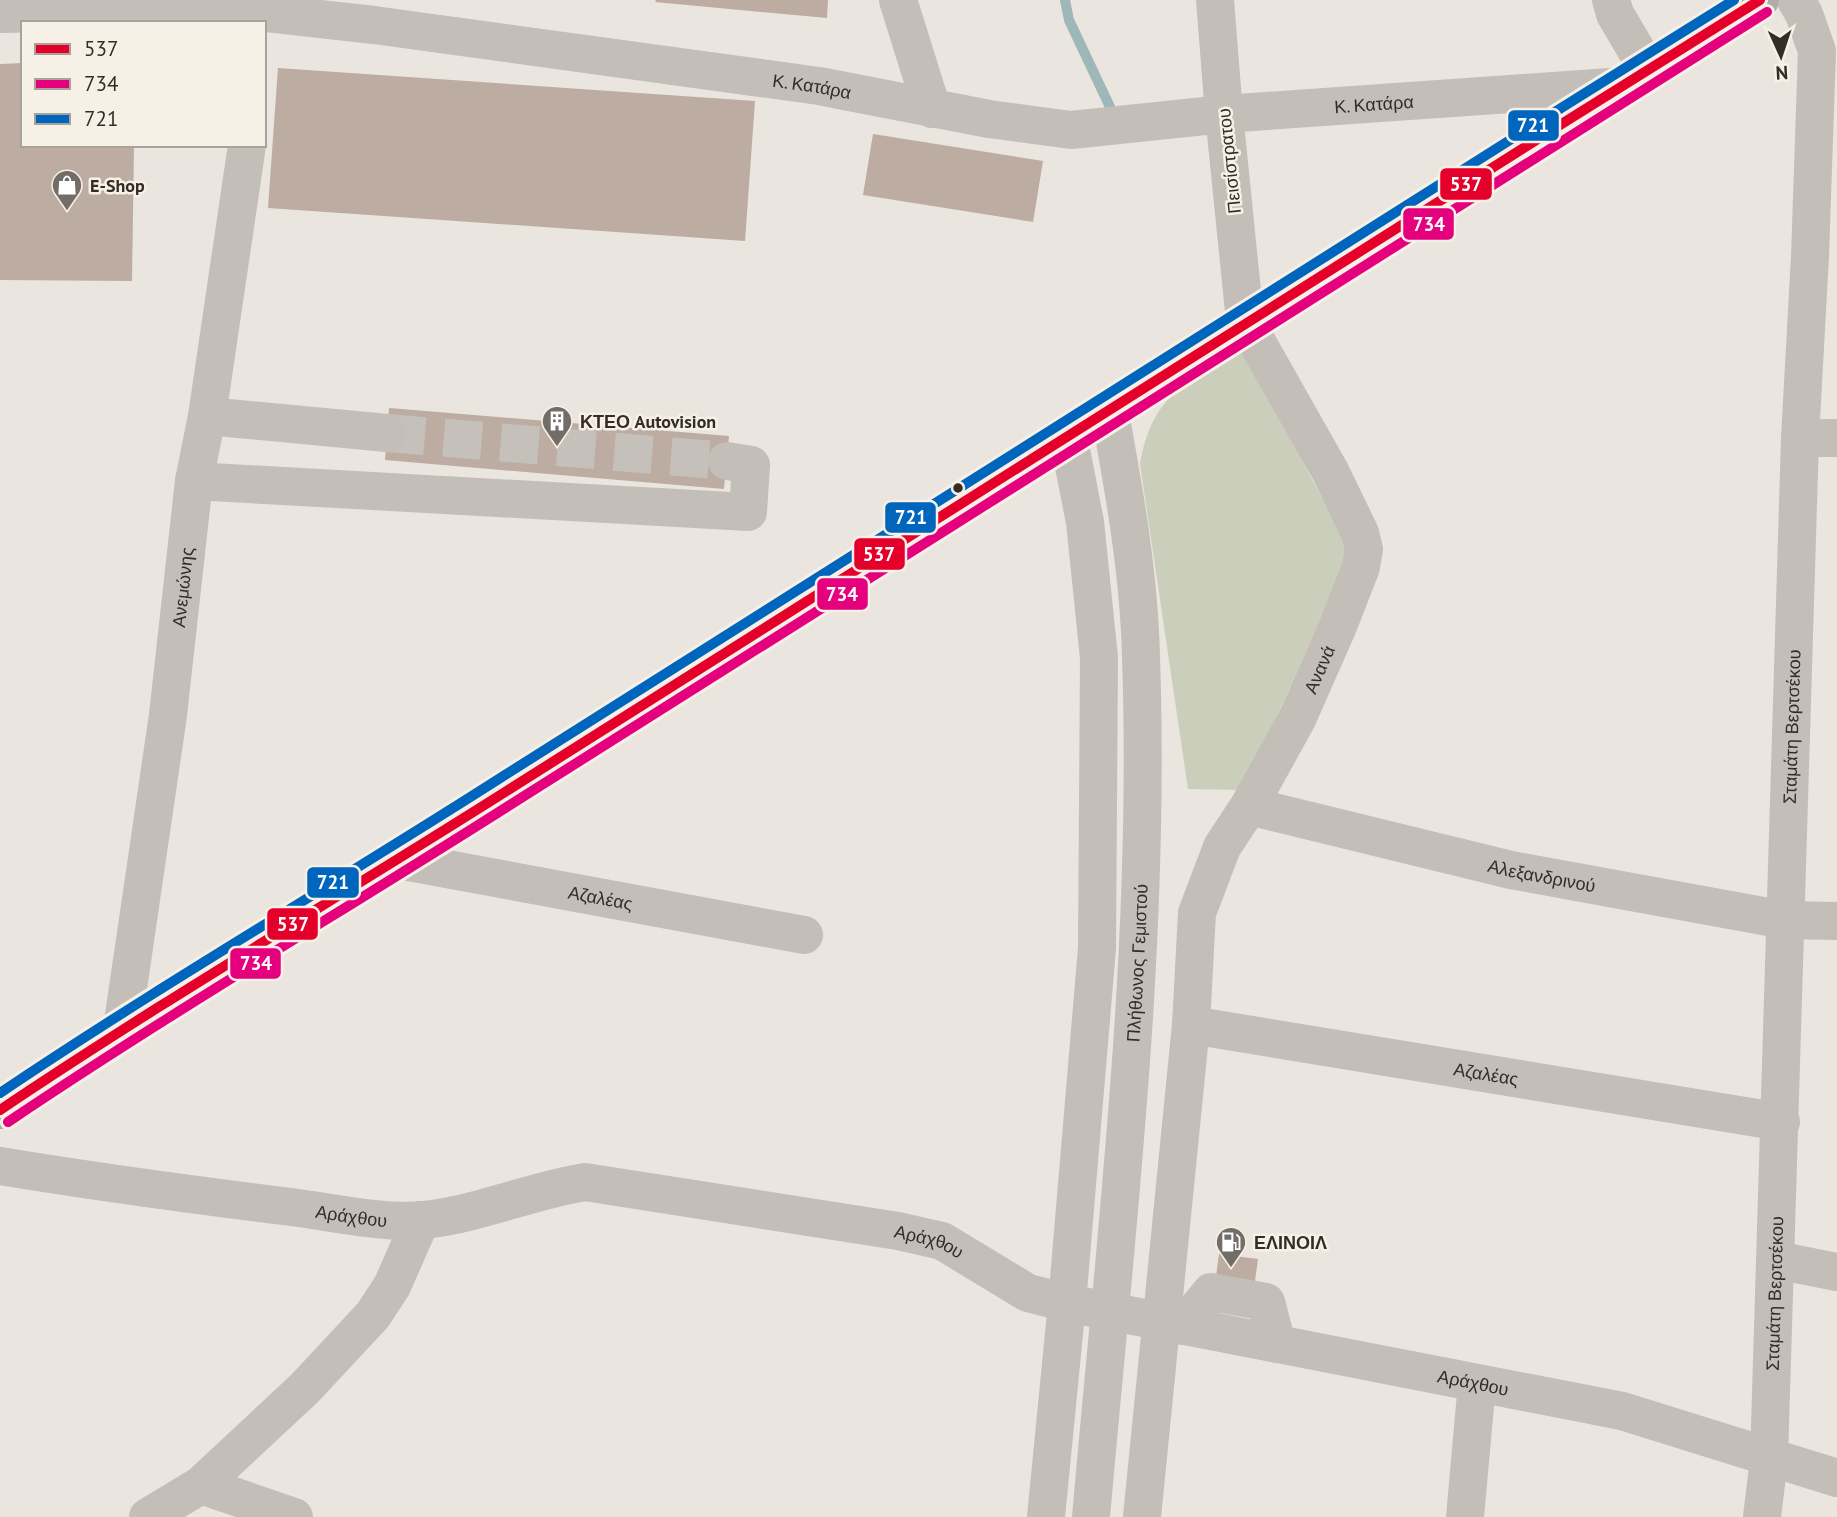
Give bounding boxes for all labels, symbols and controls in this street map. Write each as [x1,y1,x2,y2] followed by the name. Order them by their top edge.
[21,21,266,147] legend
[1746,21,1816,91] north arrow
[84,35,118,62] text: 537
[1775,61,1789,85] text: N
[771,68,853,104] street label: Κ. Κατάρα
[84,70,118,97] text: 734
[1334,89,1414,118] street label: Κ. Κατάρα
[84,105,118,132] text: 721
[1212,107,1246,215] street label: Πεισίστρατου
[1507,109,1560,142] line badge: 721
[1517,113,1549,137] text: 721
[1439,167,1493,201] line badge: 537
[50,168,84,212] shop icon: E-Shop
[1450,172,1482,196] text: 537
[90,174,145,197] place label: E-Shop
[1402,207,1455,241] line badge: 734
[1413,212,1445,236] text: 734
[540,404,574,448] building icon: ΚΤΕΟ Autovision
[580,410,716,433] place label: ΚΤΕΟ Autovision
[951,481,965,495] unlabelled marker
[884,501,937,534] line badge: 721
[895,505,927,529] text: 721
[853,537,906,571] line badge: 537
[863,542,895,566] text: 537
[166,546,198,628] street label: Ανεμώνης
[816,577,869,611] line badge: 734
[826,582,858,606] text: 734
[1298,642,1340,697] street label: Ανανά
[1777,649,1805,804] street label: Σταμάτη Βερτσέκου
[1486,853,1598,897] street label: Αλεξανδρινού
[306,866,360,899] line badge: 721
[317,870,349,894] text: 721
[566,880,635,915] street label: Αζαλέας
[1121,883,1152,1043] street label: Πλήθωνος Γεμιστού
[266,907,319,941] line badge: 537
[277,912,309,936] text: 537
[229,947,282,980] line badge: 734
[240,951,272,975] text: 734
[1452,1057,1520,1090] street label: Αζαλέας
[314,1199,388,1232] street label: Αράχθου
[1760,1216,1788,1371] street label: Σταμάτη Βερτσέκου
[892,1219,968,1263] street label: Αράχθου
[1214,1225,1248,1269] fuel station icon: ΕΛΙΝΟΙΛ
[1254,1231,1327,1254] place label: ΕΛΙΝΟΙΛ
[1436,1364,1511,1400] street label: Αράχθου

